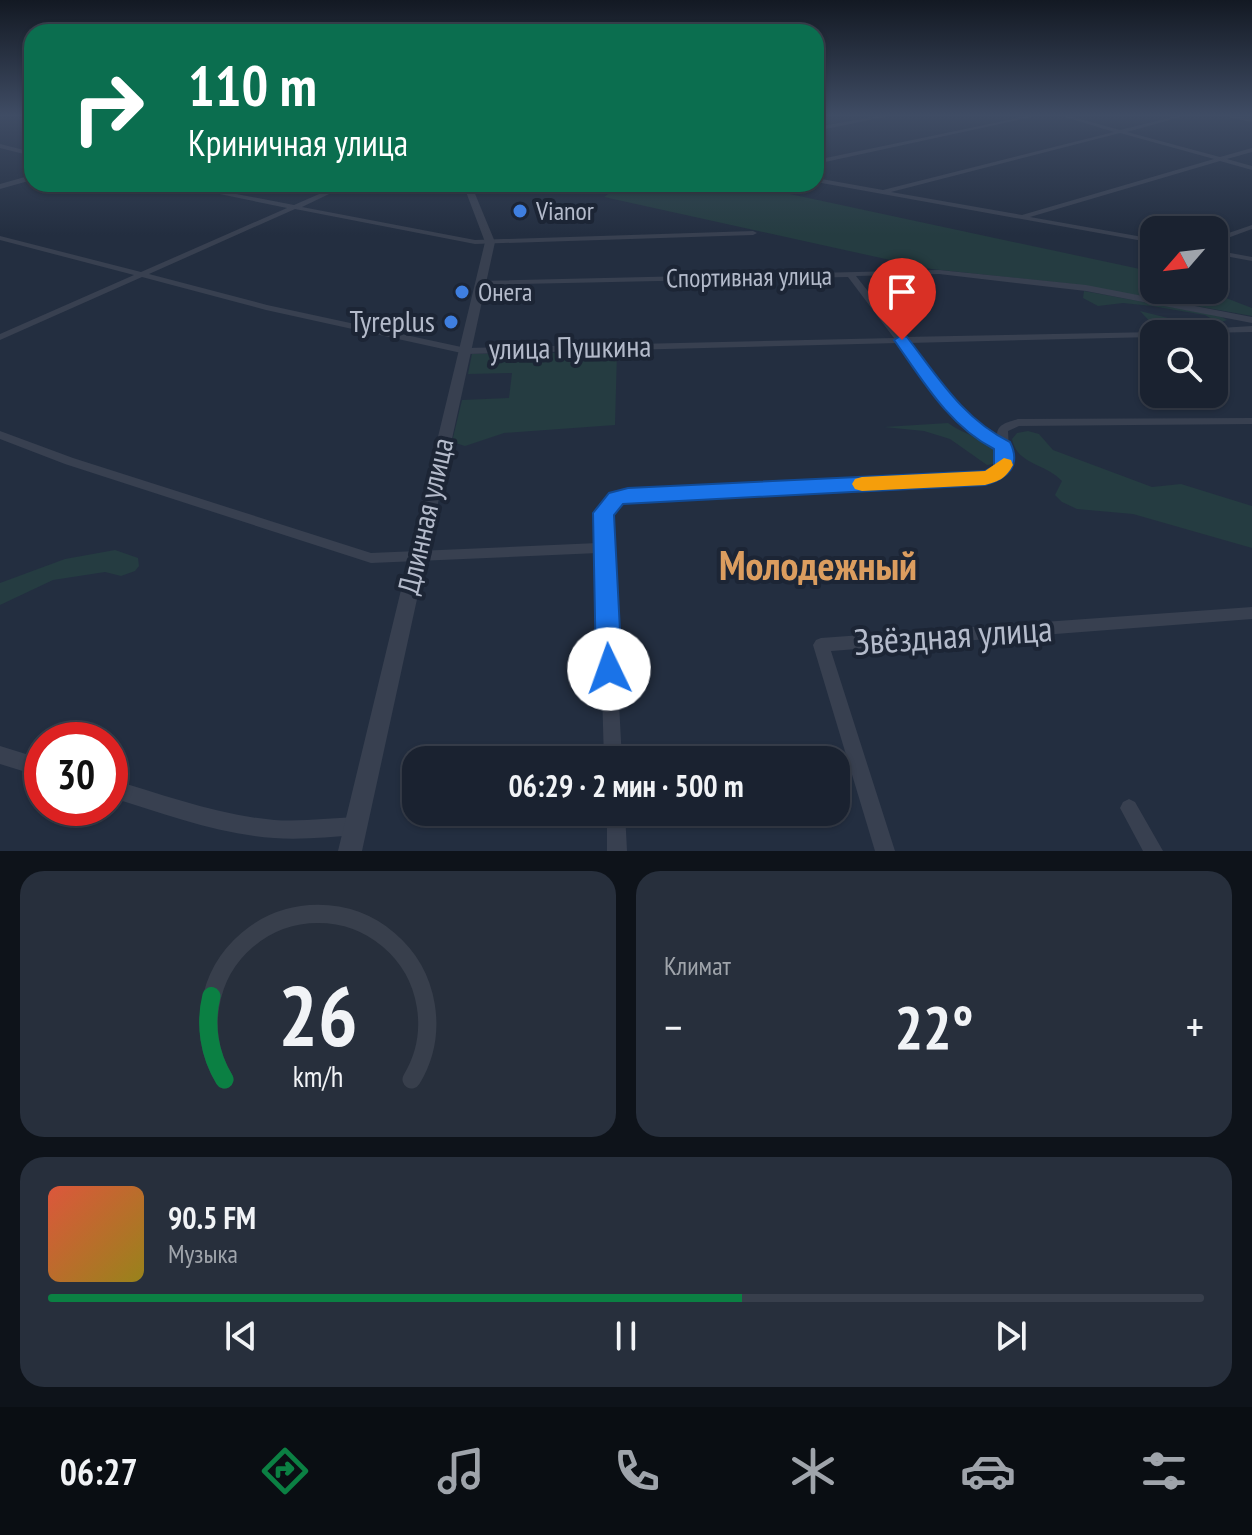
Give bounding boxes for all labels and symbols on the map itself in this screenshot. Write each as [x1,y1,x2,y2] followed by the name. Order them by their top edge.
[535,194,594,227] place label: Vianor
[511,202,529,220] marker: Vianor
[1140,216,1228,304] north arrow
[868,258,936,340] pin
[666,259,832,294] street label: Спортивная улица
[478,275,532,308] place label: Онега
[453,283,471,301] marker: Онега
[350,301,435,340] place label: Tyreplus
[442,313,460,331] marker: Tyreplus
[488,326,652,367] street label: улица Пушкина
[388,434,461,598] street label: Длинная улица
[719,539,917,591] district label: Молодежный
[852,604,1054,665] street label: Звёздная улица
[567,627,651,711] position arrow
[24,722,128,826] speed limit sign: 30

